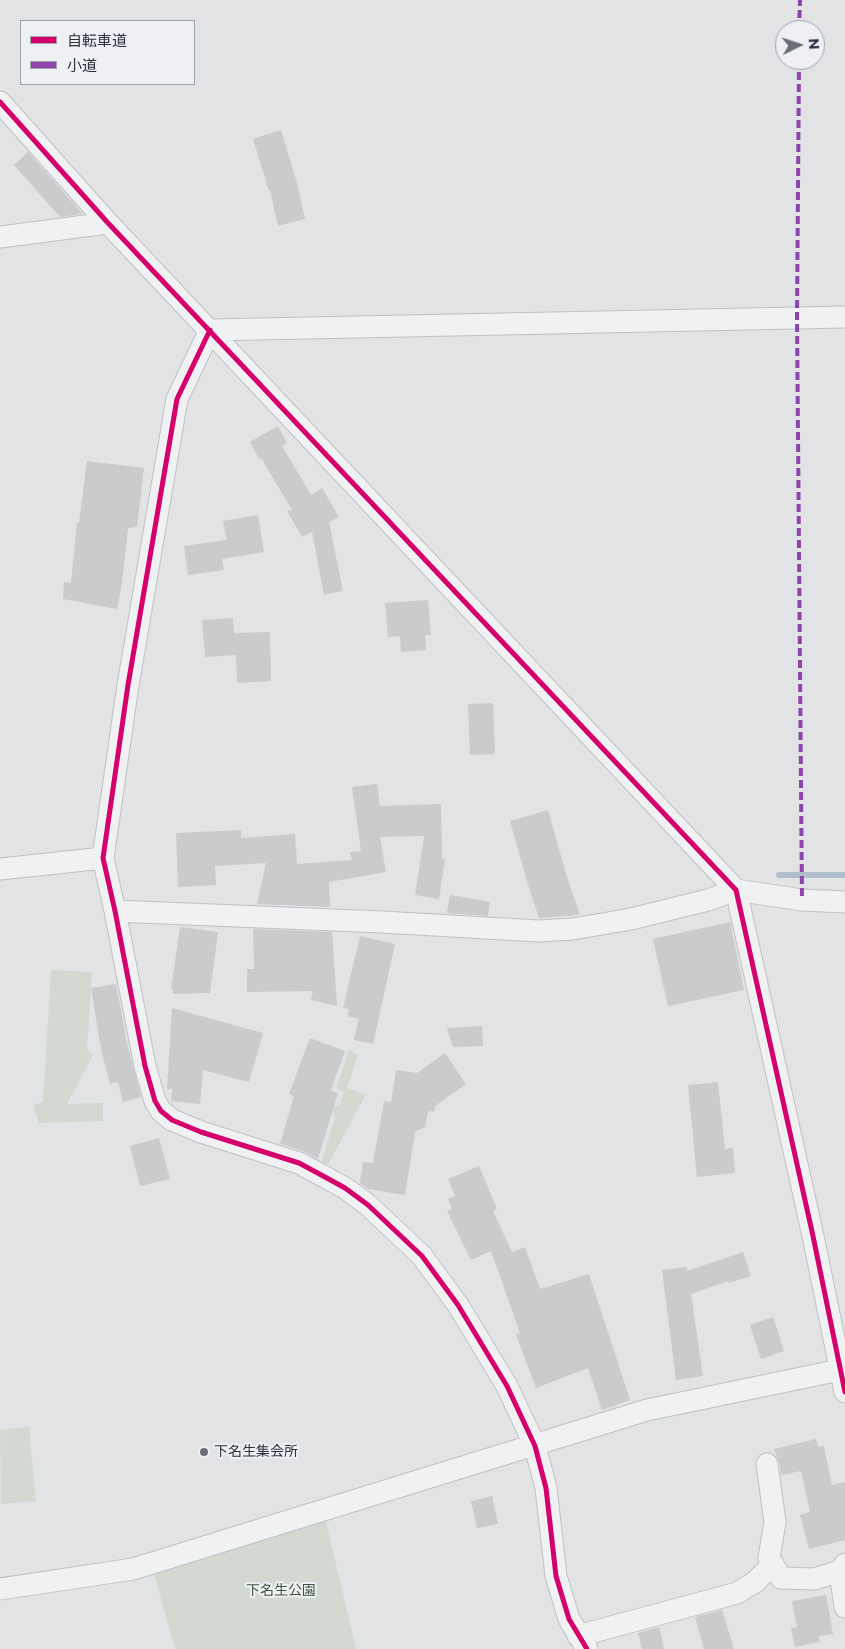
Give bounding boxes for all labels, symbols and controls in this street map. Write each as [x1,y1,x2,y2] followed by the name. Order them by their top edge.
[20,20,195,85] legend
[775,20,825,70] north arrow
[67,31,127,50] text: 自転車道
[805,38,823,50] text: N
[67,56,97,75] text: 小道
[214,1444,298,1460] place label: 下名生集会所
[198,1446,210,1458] marker: 下名生集会所
[246,1583,316,1599] park label: 下名生公園

